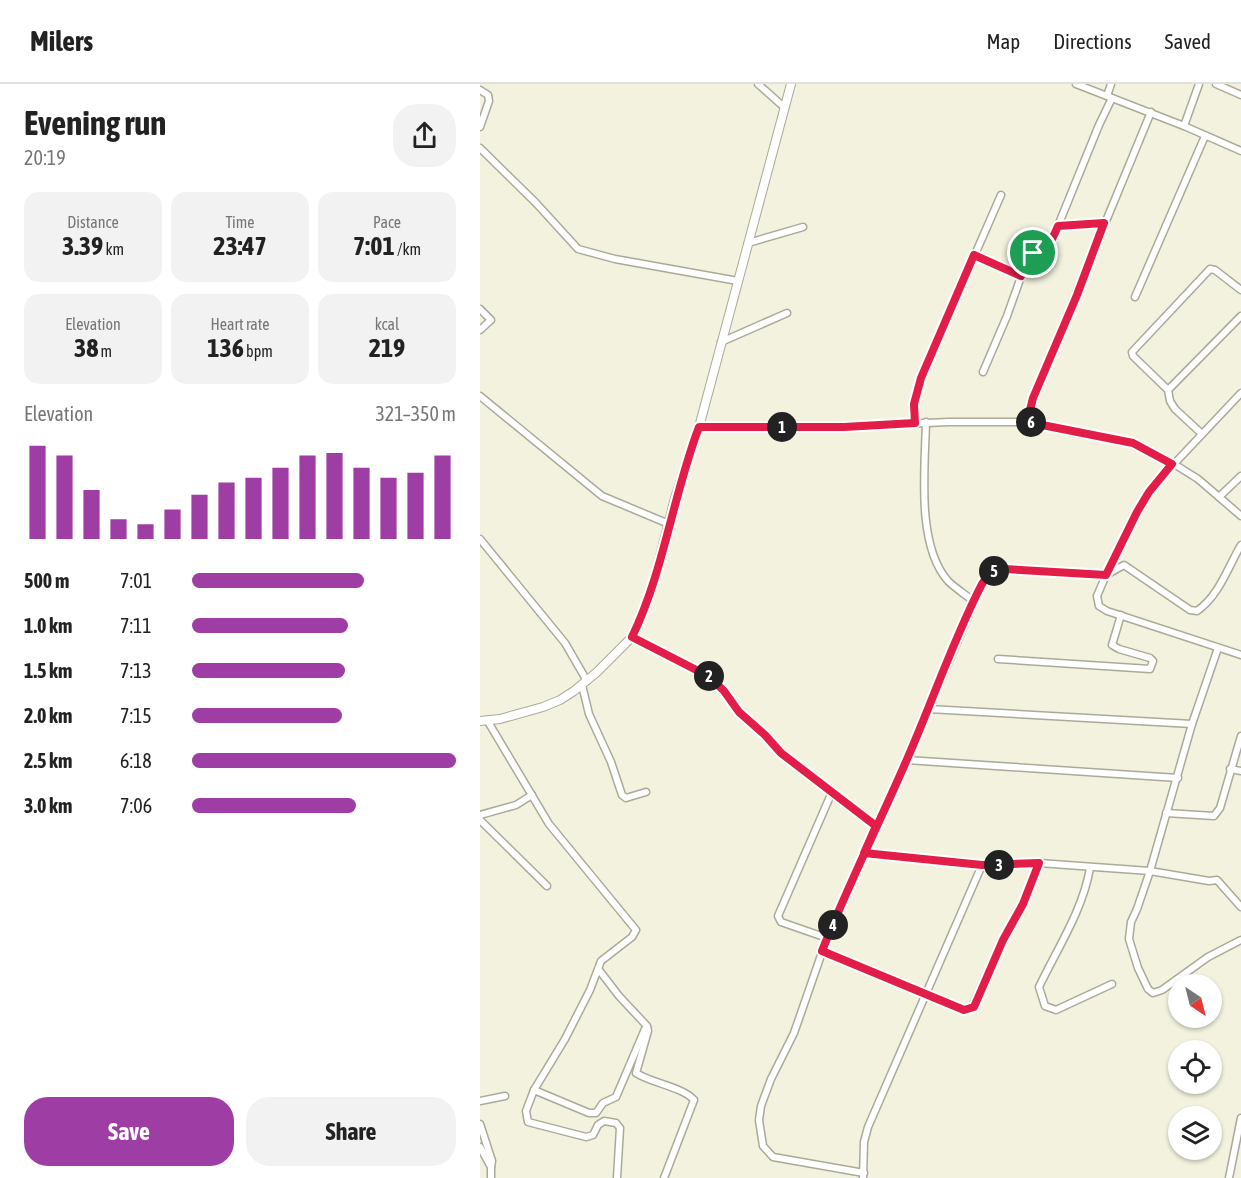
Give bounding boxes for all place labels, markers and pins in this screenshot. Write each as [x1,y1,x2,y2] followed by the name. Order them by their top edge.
[1007,227,1058,278] pin
[1016,407,1046,437] pin: 6
[767,412,797,442] pin: 1
[979,556,1009,586] pin: 5
[694,661,724,691] pin: 2
[984,850,1014,880] pin: 3
[818,910,848,940] pin: 4

